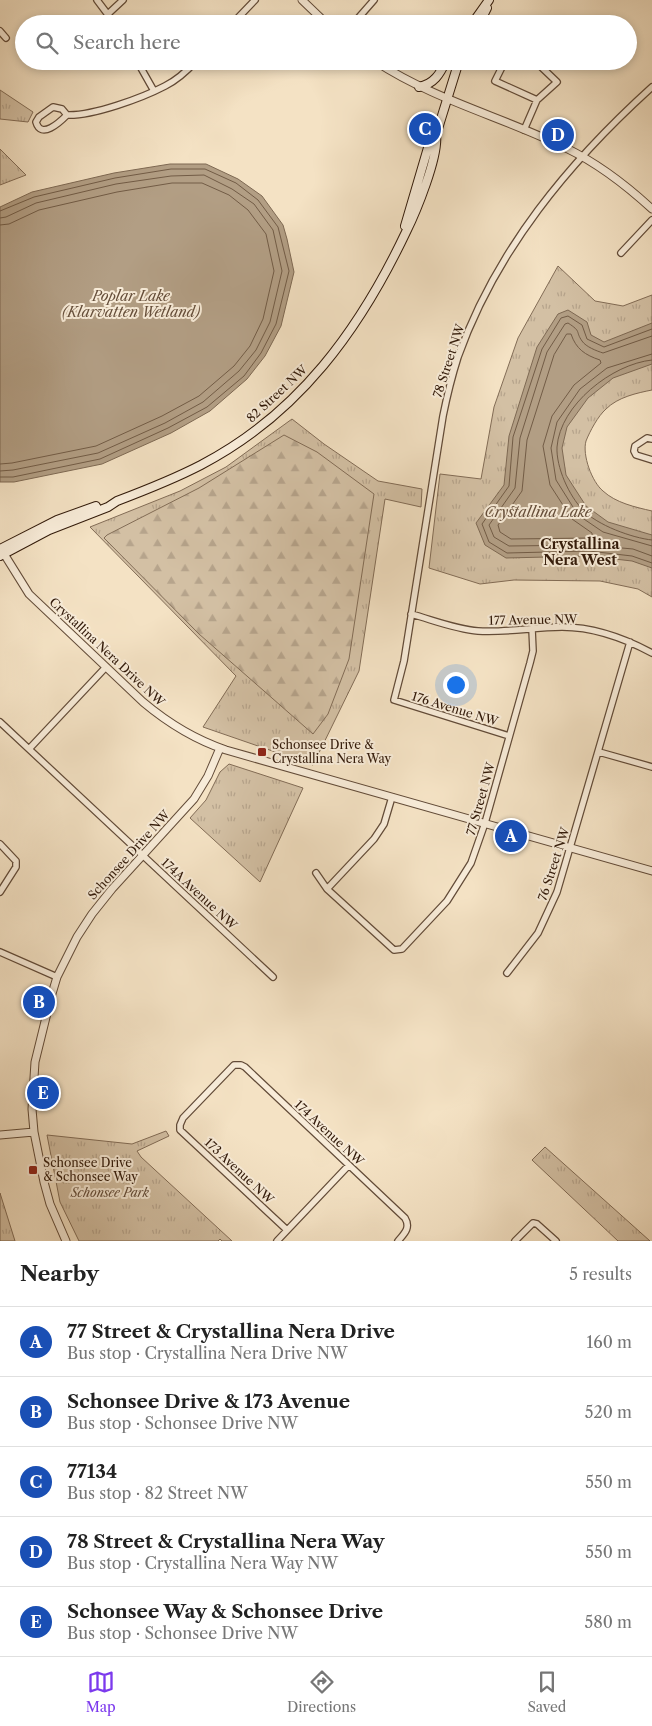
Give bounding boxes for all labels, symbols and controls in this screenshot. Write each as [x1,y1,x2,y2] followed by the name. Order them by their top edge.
[15,15,637,70] search box
[33,29,61,57] icon: search
[73,31,181,54] text: Search here
[409,110,441,148] pin: C
[542,116,574,154] pin: D
[61,287,201,321] water label: Poplar Lake (Klarvatten Wetland)
[430,321,468,400] street label: 78 Street NW
[243,361,311,426] street label: 82 Street NW
[485,503,593,521] water label: Crystallina Lake
[540,535,621,569] district label: Crystallina Nera West
[47,594,169,710] street label: Crystallina Nera Drive NW
[489,611,578,628] street label: 177 Avenue NW
[443,672,469,698] your location
[410,688,501,729] street label: 176 Avenue NW
[272,737,392,766] place label: Schonsee Drive & Crystallina Nera Way
[256,746,268,758] marker: Schonsee Drive & Crystallina Nera Way
[463,760,498,837] street label: 77 Street NW
[85,806,173,902] street label: Schonsee Drive NW
[495,817,527,855] pin: A
[535,825,573,902] street label: 76 Street NW
[159,855,241,933] street label: 174A Avenue NW
[23,983,55,1021] pin: B
[27,1074,59,1112] pin: E
[292,1097,368,1169] street label: 174 Avenue NW
[202,1135,278,1207] street label: 173 Avenue NW
[43,1155,138,1184] place label: Schonsee Drive & Schonsee Way
[27,1164,39,1176] marker: Schonsee Drive & Schonsee Way
[70,1185,150,1200] park label: Schonsee Park
[20,1261,99,1286] text: Nearby
[569,1264,632,1284] text: 5 results
[67,1320,395,1343] text: 77 Street & Crystallina Nera Drive
[30,1332,42,1352] text: A
[587,1332,632,1352] text: 160 m
[67,1343,348,1363] text: Bus stop · Crystallina Nera Drive NW
[67,1390,350,1413] text: Schonsee Drive & 173 Avenue
[30,1402,42,1422] text: B
[585,1402,632,1422] text: 520 m
[67,1413,298,1433] text: Bus stop · Schonsee Drive NW
[67,1460,117,1483] text: 77134
[30,1472,42,1492] text: C
[585,1472,632,1492] text: 550 m
[67,1483,248,1503] text: Bus stop · 82 Street NW
[67,1530,384,1553] text: 78 Street & Crystallina Nera Way
[29,1542,43,1562] text: D
[585,1542,632,1562] text: 550 m
[67,1553,338,1573] text: Bus stop · Crystallina Nera Way NW
[67,1600,383,1623] text: Schonsee Way & Schonsee Drive
[30,1612,42,1632] text: E
[585,1612,632,1632] text: 580 m
[67,1623,298,1643] text: Bus stop · Schonsee Drive NW
[86,1668,116,1716] tab: Map
[287,1668,356,1716] tab: Directions
[527,1668,566,1716] tab: Saved

